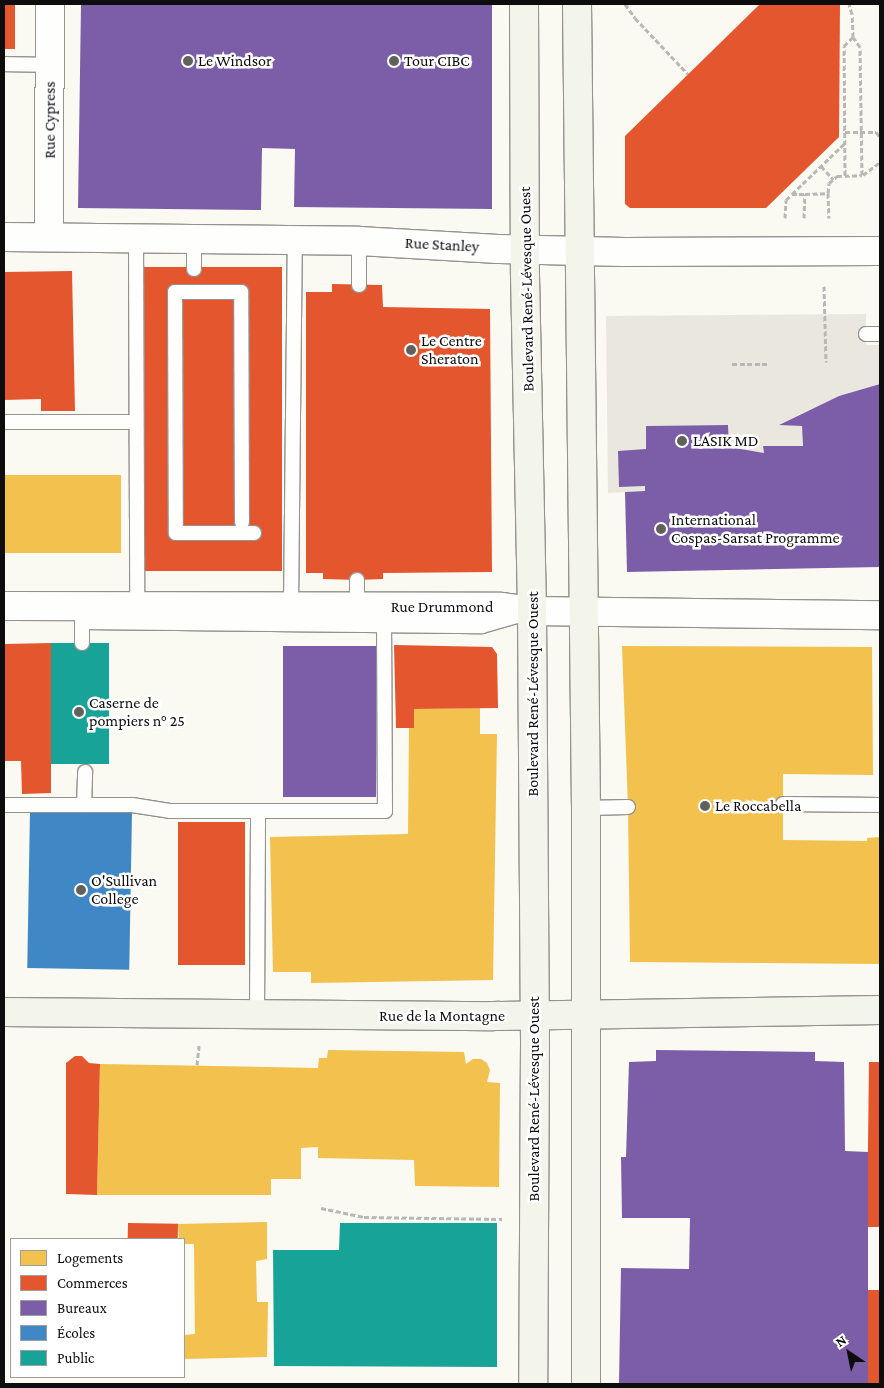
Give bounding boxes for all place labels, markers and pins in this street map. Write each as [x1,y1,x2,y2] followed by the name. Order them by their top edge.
[198,51,272,71] place label: Le Windsor
[404,51,470,71] place label: Tour CIBC
[182,55,194,67] marker: Le Windsor
[388,55,400,67] marker: Tour CIBC
[421,331,482,369] place label: Le Centre Sheraton
[405,344,417,356] marker: Le Centre Sheraton
[693,431,758,451] place label: LASIK MD
[675,434,689,448] marker: LASIK MD
[671,510,840,548] place label: International Cospas-Sarsat Programme
[655,523,667,535] marker: International Cospas-Sarsat Programme
[89,693,185,731] place label: Caserne de pompiers n° 25
[73,706,85,718] marker: Caserne de pompiers n° 25
[715,796,801,816] place label: Le Roccabella
[699,800,711,812] marker: Le Roccabella
[91,871,157,909] place label: O'Sullivan College
[75,884,87,896] marker: O'Sullivan College

